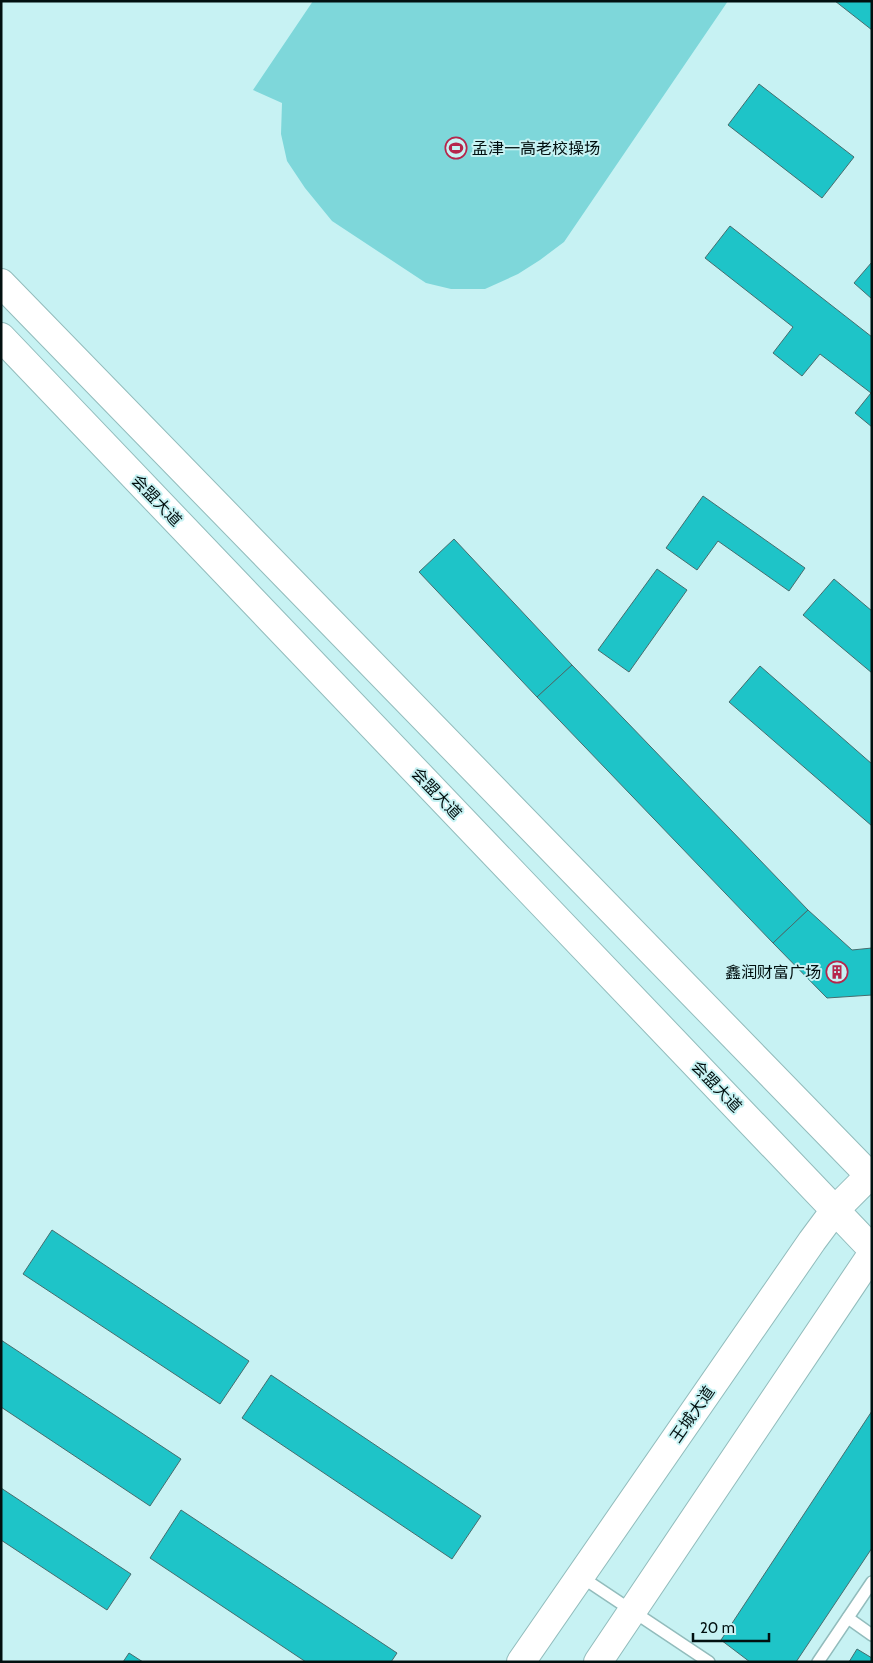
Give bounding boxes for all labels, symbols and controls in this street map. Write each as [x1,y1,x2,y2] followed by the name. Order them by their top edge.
[444,136,468,160] sports icon: 孟津一高老校操场
[472,139,600,158] place label: 孟津一高老校操场
[128,471,186,530] street label: 会盟大道
[408,764,466,823] street label: 会盟大道
[825,960,849,984] building icon: 鑫润财富广场
[725,963,821,982] place label: 鑫润财富广场
[688,1057,746,1116] street label: 会盟大道
[666,1383,719,1446] street label: 王城大道
[693,1610,769,1642] scale bar
[700,1619,735,1637] text: 20 m

